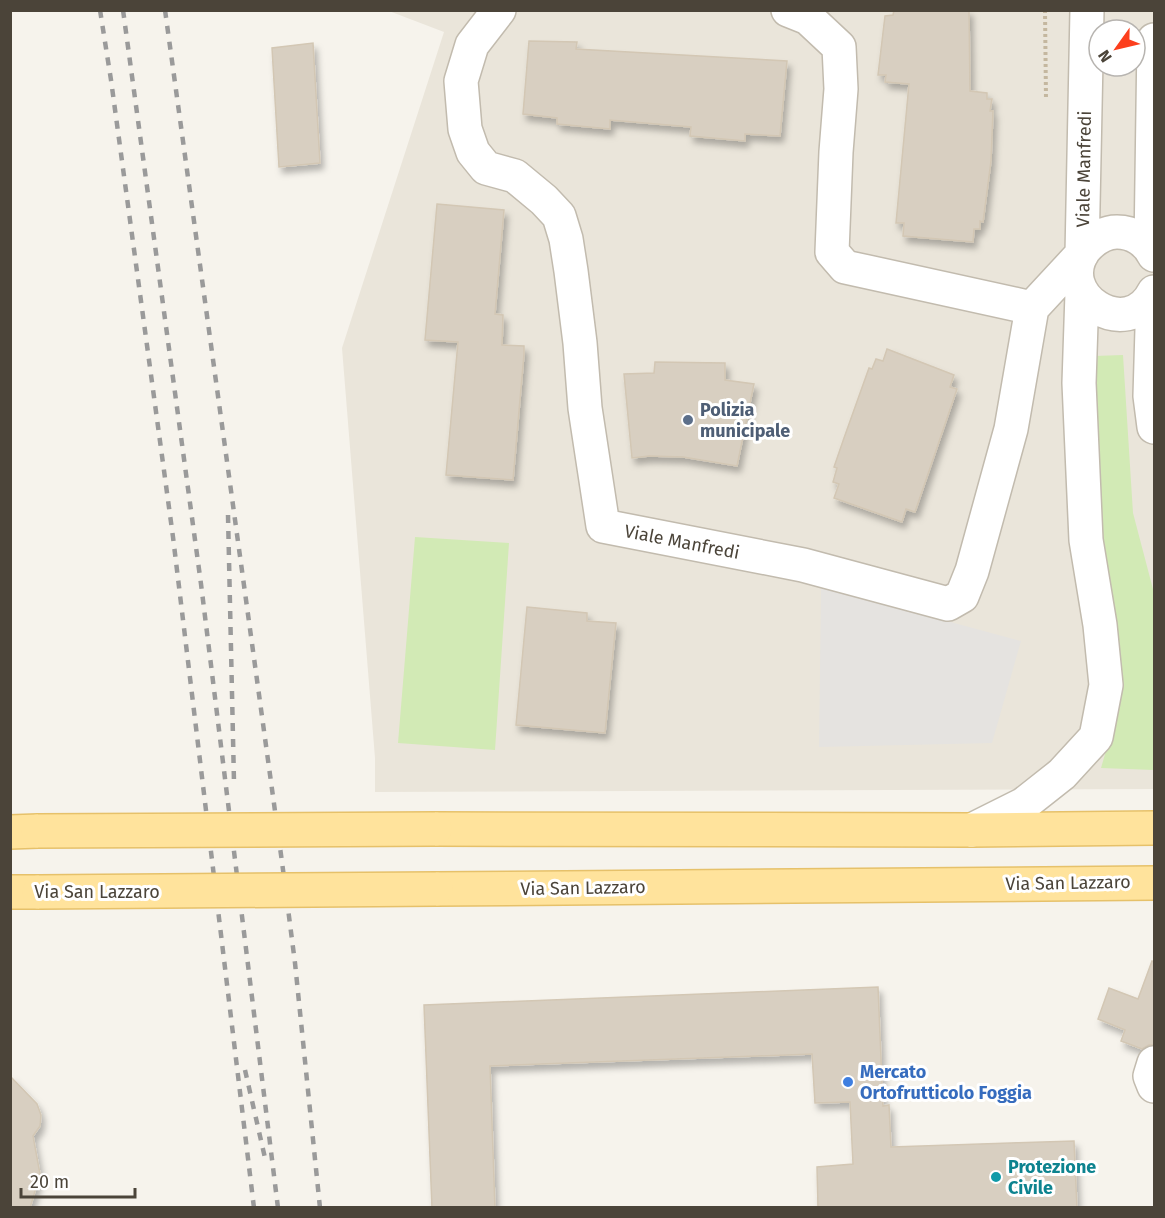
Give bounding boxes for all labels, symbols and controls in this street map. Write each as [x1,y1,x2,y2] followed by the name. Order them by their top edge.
[1087,18,1147,78] north arrow
[1094,46,1116,66] text: N
[1072,110,1096,228] street label: Viale Manfredi
[700,399,790,442] place label: Polizia municipale
[681,413,695,427] marker: Polizia municipale
[623,520,741,564] street label: Viale Manfredi
[1005,871,1131,895] street label: Via San Lazzaro
[520,876,646,900] street label: Via San Lazzaro
[34,881,160,903] street label: Via San Lazzaro
[860,1061,1032,1104] place label: Mercato Ortofrutticolo Foggia
[841,1075,855,1089] marker: Mercato Ortofrutticolo Foggia
[1008,1156,1096,1199] place label: Protezione Civile
[21,1161,135,1199] scale bar
[989,1170,1003,1184] marker: Protezione Civile
[30,1171,69,1193] text: 20 m

